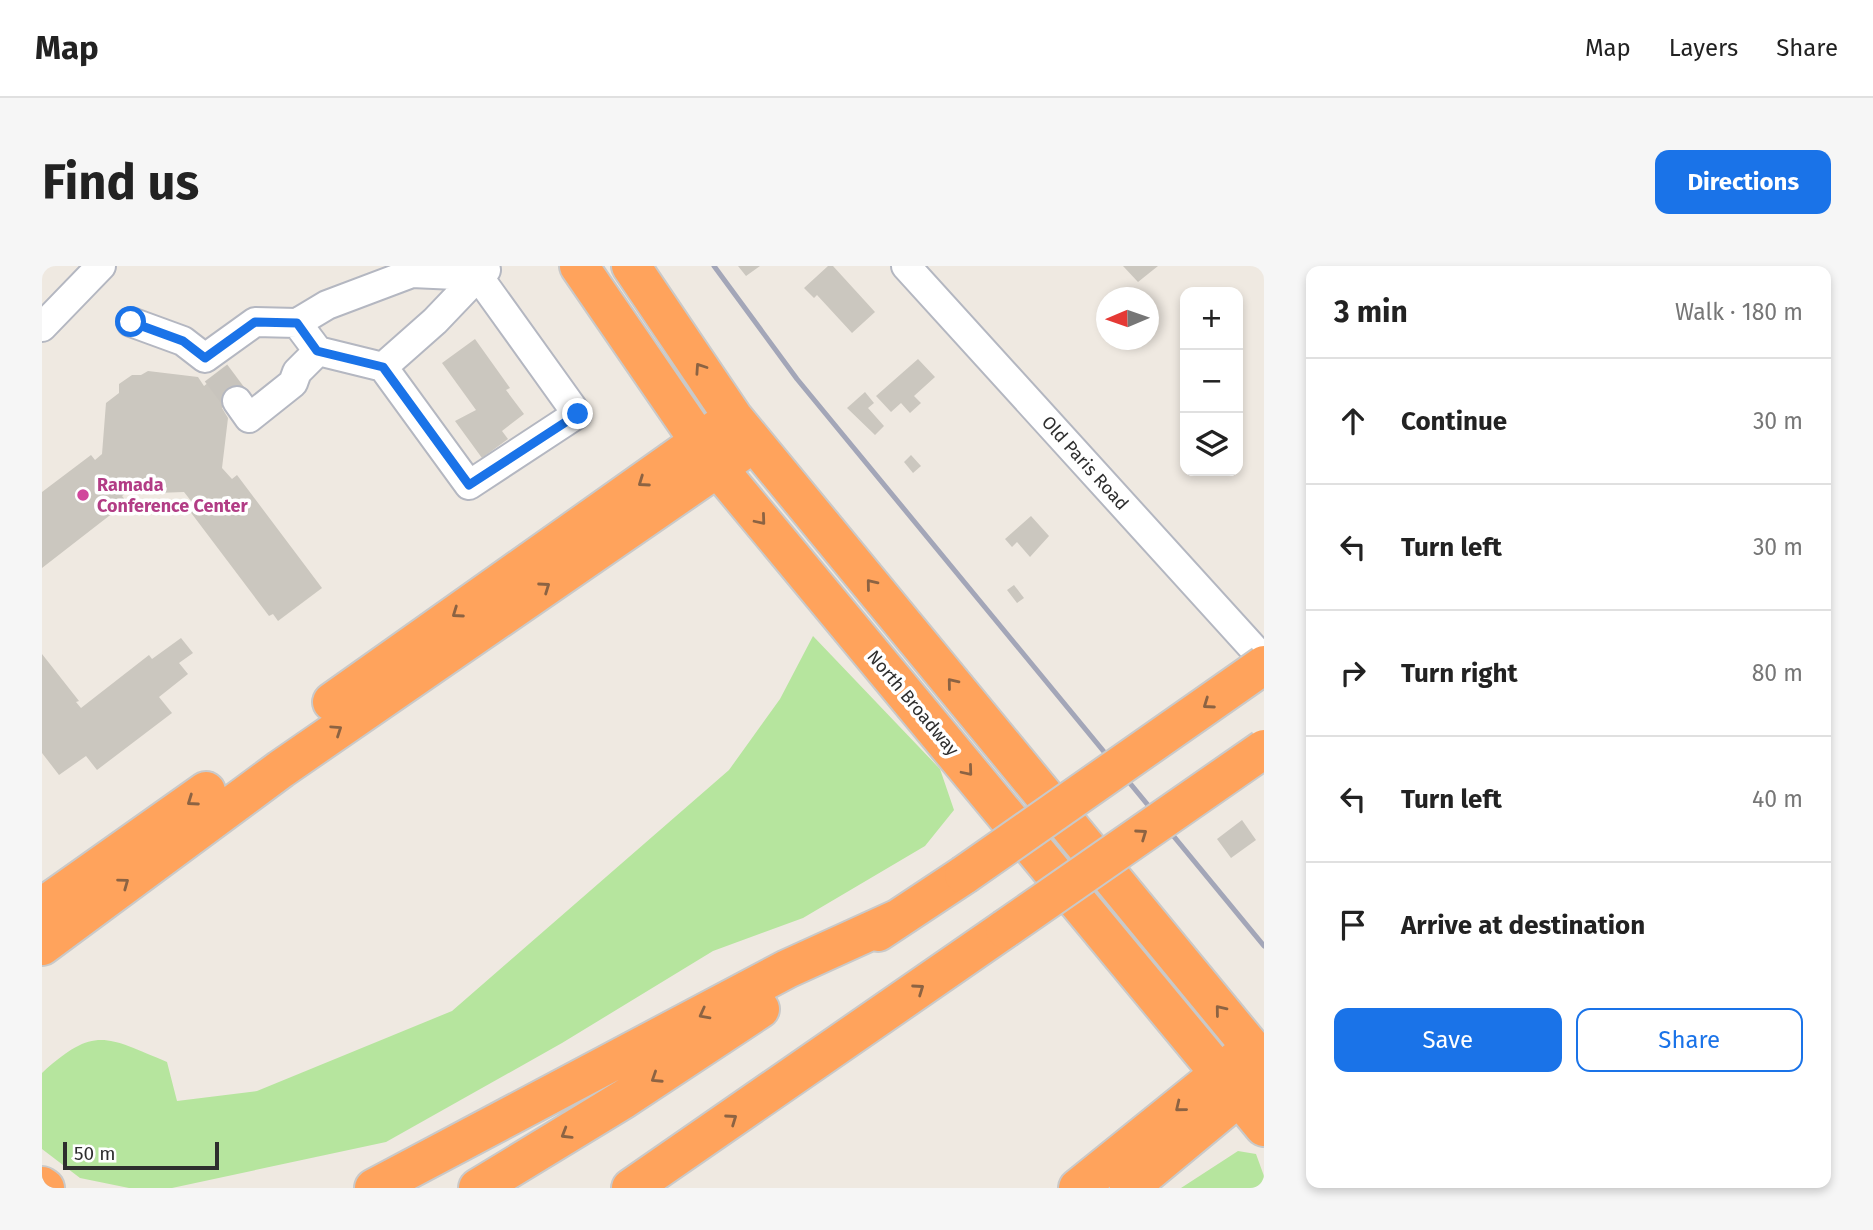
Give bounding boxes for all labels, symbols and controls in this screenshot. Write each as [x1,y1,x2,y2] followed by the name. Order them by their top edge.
[35,28,99,68] text: Map
[1585,34,1631,62] text: Map
[1669,34,1738,62] text: Layers
[1776,34,1838,62] text: Share
[1655,150,1831,214] button: Directions
[42,153,199,212] text: Find us
[1096,287,1159,350] north arrow
[1180,287,1243,476] map controls
[1180,287,1243,350] button: +
[1334,294,1408,330] text: 3 min
[1675,298,1803,326] text: Walk · 180 m
[115,306,146,337] route start
[1180,350,1243,413] button: −
[695,362,708,375] one-way arrow
[562,398,593,429] route end
[1334,402,1372,440] icon: ahead
[1401,406,1507,437] text: Continue
[1753,407,1803,435] text: 30 m
[1037,411,1133,515] street label: Old Paris Road
[1180,413,1243,476] button: layers
[97,474,248,517] place label: Ramada Conference Center
[638,474,651,486] one-way arrow
[75,487,91,503] marker: Ramada Conference Center
[753,511,765,524] one-way arrow
[1334,528,1372,566] icon: left
[1401,532,1502,563] text: Turn left
[1753,533,1803,561] text: 30 m
[867,580,880,592] one-way arrow
[537,583,550,595] one-way arrow
[452,605,465,617] one-way arrow
[863,646,964,760] street label: North Broadway
[1334,654,1372,692] icon: right
[1401,658,1518,689] text: Turn right
[1752,659,1803,687] text: 80 m
[948,678,960,691] one-way arrow
[1203,696,1216,708] one-way arrow
[329,726,342,738] one-way arrow
[960,763,973,775] one-way arrow
[1334,780,1372,818] icon: left
[1401,784,1502,815] text: Turn left
[1752,785,1803,813] text: 40 m
[187,793,200,805] one-way arrow
[1134,830,1147,842] one-way arrow
[116,879,129,892] one-way arrow
[1334,906,1372,944] icon: arrive
[1401,910,1645,941] text: Arrive at destination
[911,985,924,997] one-way arrow
[699,1006,711,1019] one-way arrow
[1216,1006,1229,1018] one-way arrow
[1334,1008,1562,1072] button: Save
[1576,1008,1803,1072] button: Share
[651,1069,664,1082] one-way arrow
[1175,1098,1187,1111] one-way arrow
[724,1115,737,1127] one-way arrow
[560,1126,573,1139] one-way arrow
[63,1139,219,1171] scale bar
[74,1142,115,1165] text: 50 m

